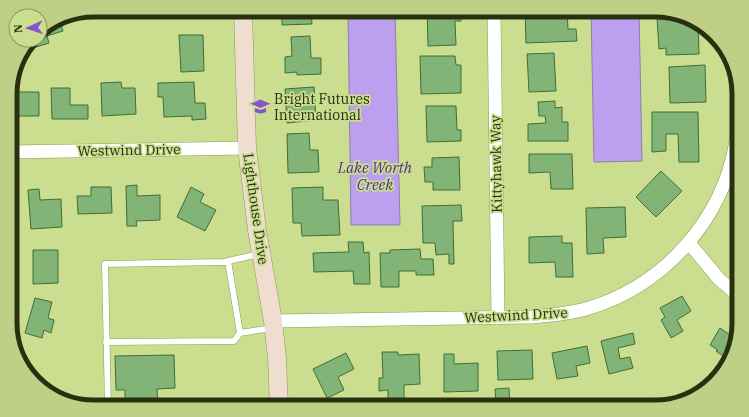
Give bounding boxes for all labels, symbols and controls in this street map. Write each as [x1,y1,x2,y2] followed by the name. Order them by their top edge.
[8,8,48,48] north arrow
[11,24,25,33] text: N
[274,90,370,124] place label: Bright Futures International
[251,97,271,117] school or university icon: Bright Futures International
[486,114,506,213] street label: Kittyhawk Way
[77,140,181,160] street label: Westwind Drive
[239,152,273,266] street label: Lighthouse Drive
[337,158,413,194] water label: Lake Worth Creek
[464,303,568,327] street label: Westwind Drive

